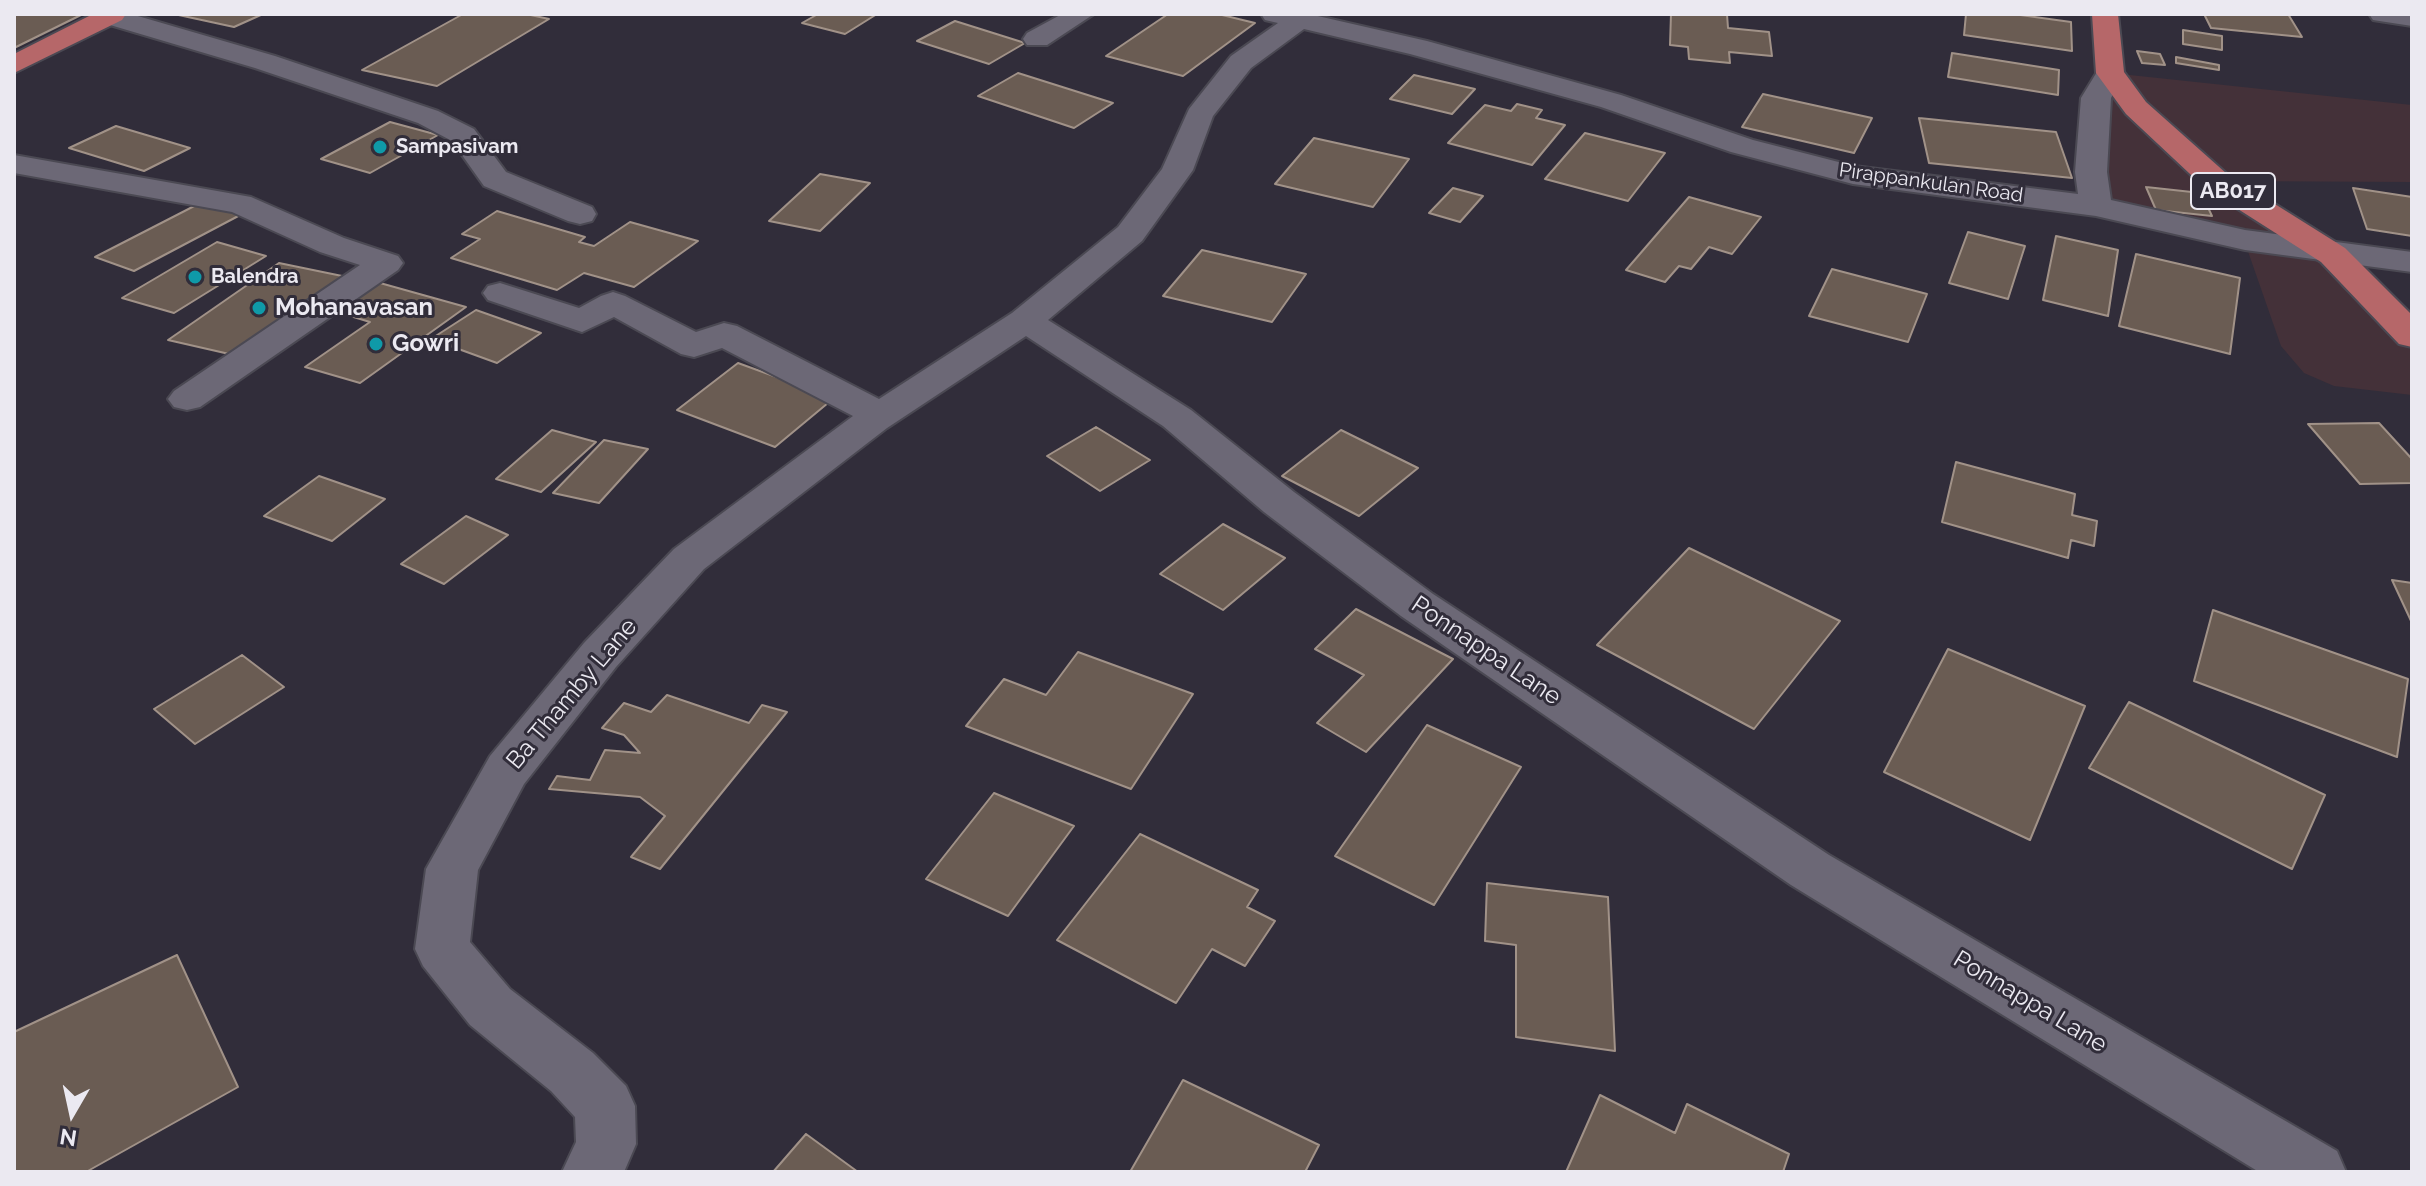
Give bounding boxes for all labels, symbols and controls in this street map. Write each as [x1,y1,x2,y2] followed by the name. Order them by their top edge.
[396,135,518,159] place label: Sampasivam
[371,138,389,156] marker: Sampasivam
[1837,158,2025,208] street label: Pirappankulan Road
[2191,173,2275,209] road number: AB017
[211,265,299,289] place label: Balendra
[186,268,204,286] marker: Balendra
[275,294,433,322] place label: Mohanavasan
[250,299,268,317] marker: Mohanavasan
[392,330,459,358] place label: Gowri
[367,335,385,353] marker: Gowri
[1406,590,1566,712] street label: Ponnappa Lane
[501,613,643,775] street label: Ba Thamby Lane
[1948,945,2112,1059] street label: Ponnappa Lane
[32,1074,112,1154] north arrow
[58,1124,79,1152] text: N

